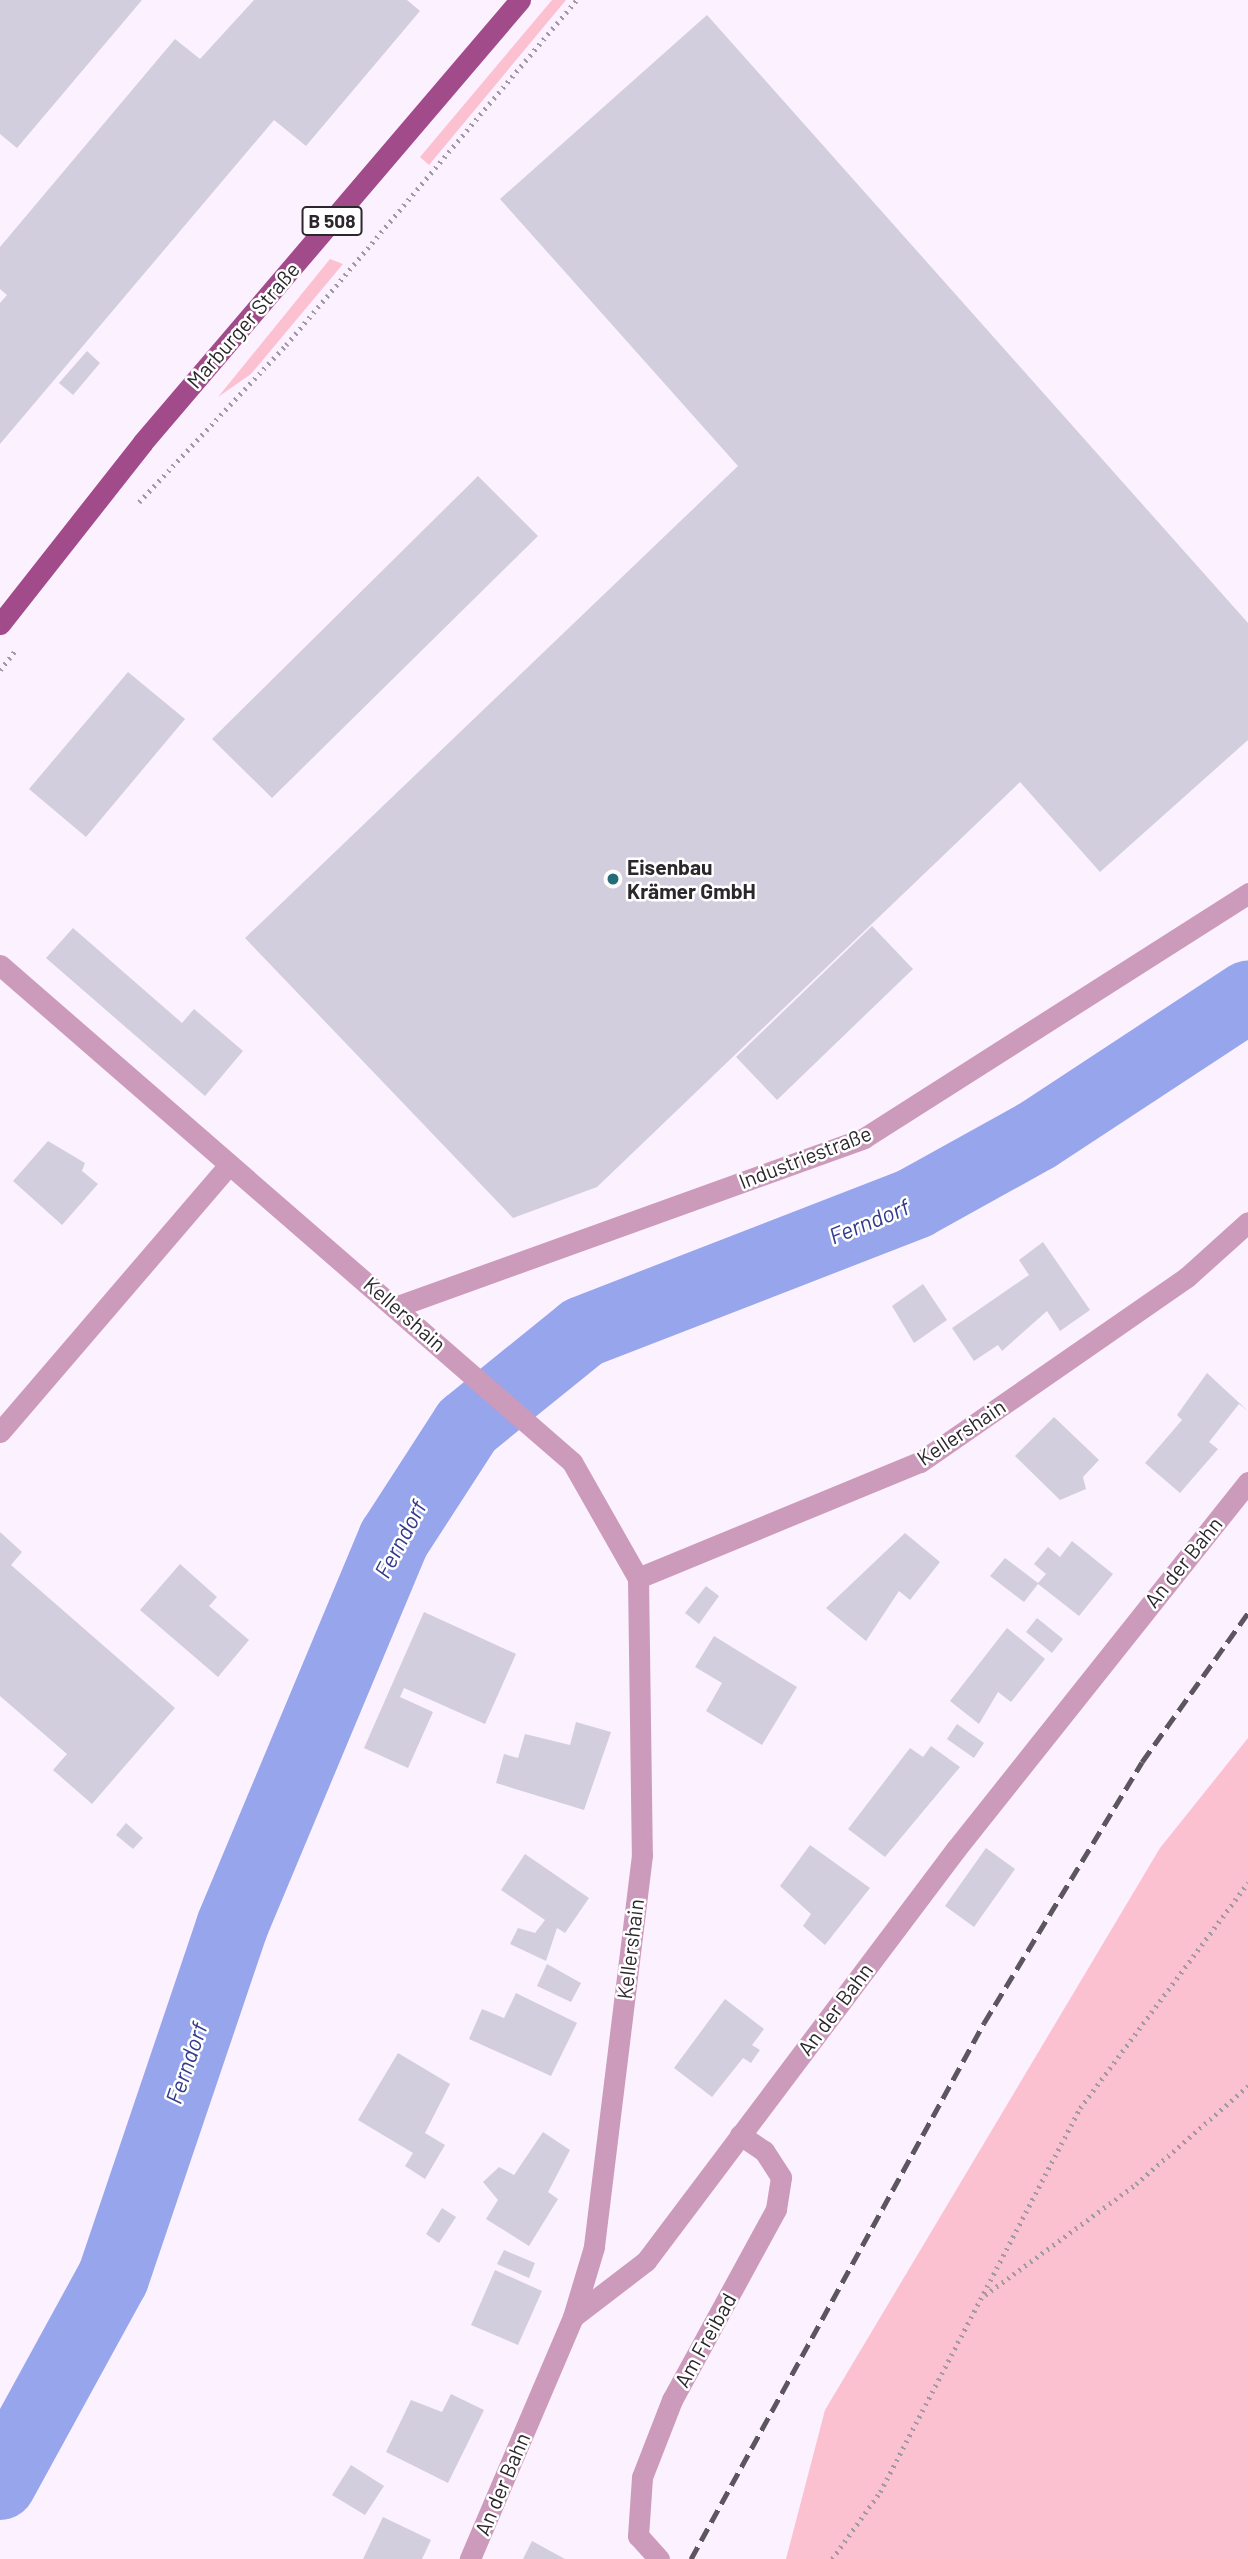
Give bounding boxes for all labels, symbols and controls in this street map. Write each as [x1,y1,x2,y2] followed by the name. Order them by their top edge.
[300,206,364,236] road number: B 508
[181,257,305,393] street label: Marburger Straße
[627,854,756,904] place label: Eisenbau Krämer GmbH
[605,871,621,887] marker: Eisenbau Krämer GmbH
[735,1120,875,1194] street label: Industriestraße
[825,1192,913,1250] water label: Ferndorf
[359,1271,451,1357] street label: Kellershain
[912,1393,1010,1471] street label: Kellershain
[368,1495,432,1583] water label: Ferndorf
[1139,1512,1227,1612] street label: An der Bahn
[611,1897,649,2001] street label: Kellershain
[792,1958,878,2060] street label: An der Bahn
[159,2019,213,2107] water label: Ferndorf
[669,2289,741,2391] street label: Am Freibad
[469,2429,535,2539] street label: An der Bahn

